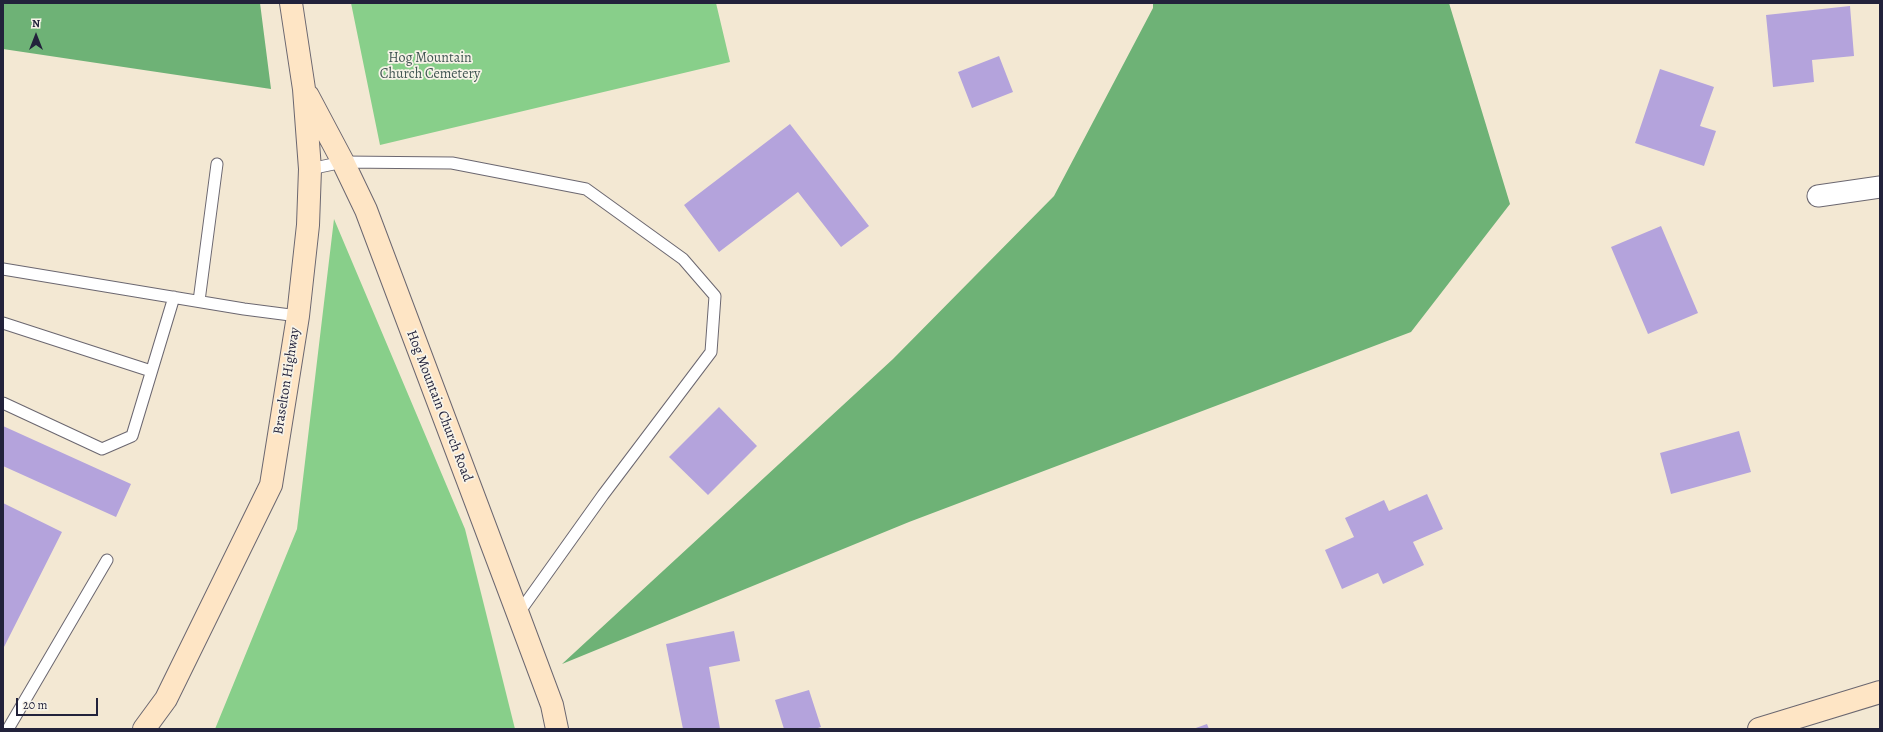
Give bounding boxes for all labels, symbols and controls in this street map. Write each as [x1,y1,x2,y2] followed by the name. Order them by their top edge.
[16,16,56,56] north arrow
[32,16,40,31] text: N
[380,51,480,84] park label: Hog Mountain Church Cemetery
[270,326,304,436] street label: Braselton Highway
[402,328,476,484] street label: Hog Mountain Church Road
[18,690,100,716] scale bar
[23,697,47,713] text: 20 m

